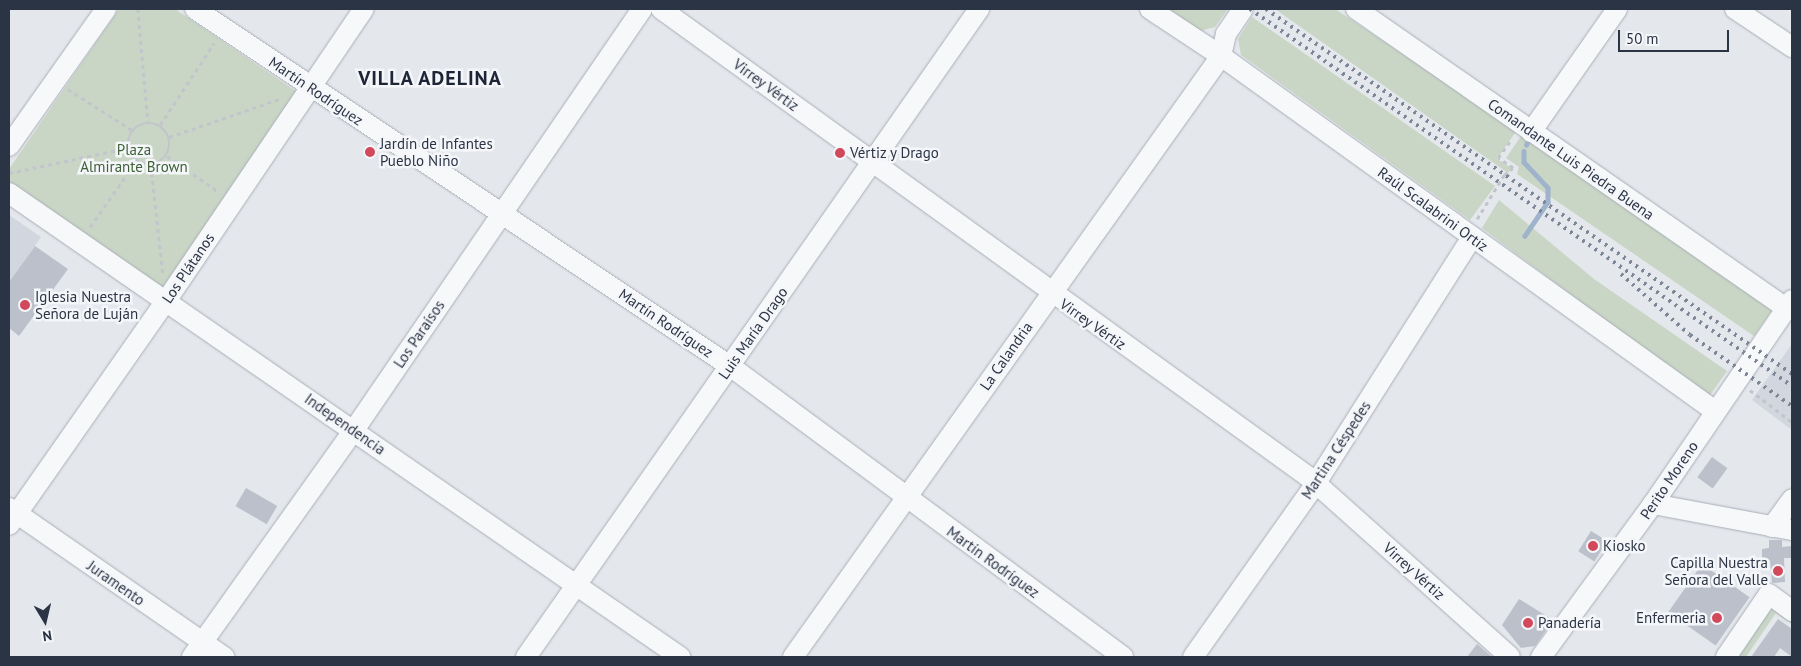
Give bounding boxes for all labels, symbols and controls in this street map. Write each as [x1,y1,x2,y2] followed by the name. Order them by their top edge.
[1621,20,1732,52] scale bar
[1626,29,1659,48] text: 50 m
[265,53,367,129] street label: Martín Rodríguez
[729,55,803,115] street label: Virrey Vértiz
[356,66,504,90] district label: VILLA ADELINA
[1484,95,1658,223] street label: Comandante Luis Piedra Buena
[380,134,493,169] place label: Jardín de Infantes Pueblo Niño
[80,140,188,175] park label: Plaza Almirante Brown
[850,144,940,162] place label: Vértiz y Drago
[364,146,376,158] marker: Jardín de Infantes Pueblo Niño
[834,147,846,159] marker: Vértiz y Drago
[1374,163,1492,255] street label: Raúl Scalabrini Ortíz
[158,230,218,306] street label: Los Plátanos
[715,284,791,382] street label: Luis María Drago
[615,285,717,361] street label: Martín Rodríguez
[35,287,138,322] place label: Iglesia Nuestra Señora de Luján
[1056,294,1130,354] street label: Virrey Vértiz
[390,297,448,371] street label: Los Paraísos
[19,299,31,311] marker: Iglesia Nuestra Señora de Luján
[976,318,1036,394] street label: La Calandria
[301,390,389,458] street label: Independencia
[1298,398,1374,502] street label: Martina Céspedes
[1636,437,1702,523] street label: Perito Moreno
[943,522,1043,602] street label: Martín Rodríguez
[1603,537,1646,555] place label: Kiosko
[1379,538,1449,604] street label: Virrey Vértiz
[1587,540,1599,552] marker: Kiosko
[1664,553,1768,588] place label: Capilla Nuestra Señora del Valle
[84,557,148,609] street label: Juramento
[1772,565,1784,577] marker: Capilla Nuestra Señora del Valle
[20,596,70,646] north arrow
[1636,609,1706,627] place label: Enfermeria
[1710,611,1724,625] marker: Enfermeria
[1538,614,1601,632] place label: Panadería
[1522,617,1534,629] marker: Panadería
[41,626,53,645] text: N

